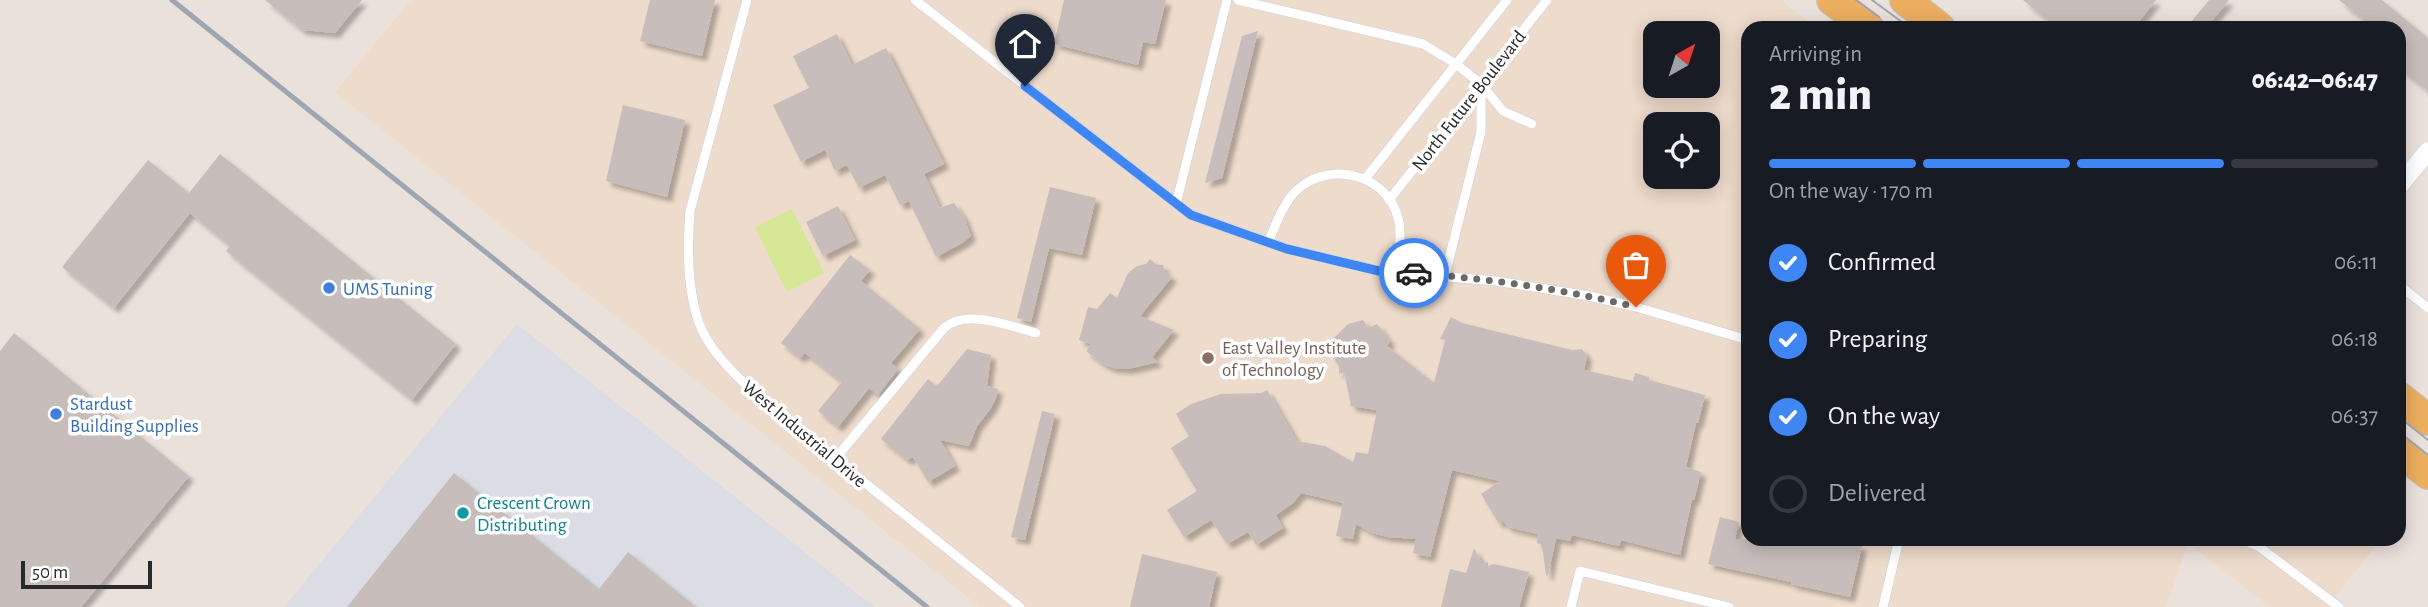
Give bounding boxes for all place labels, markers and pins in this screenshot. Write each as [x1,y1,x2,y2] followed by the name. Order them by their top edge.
[995,14,1055,86] pin
[1606,235,1666,307] pin
[321,280,337,296] marker: UMS Tuning
[343,280,434,299] place label: UMS Tuning
[1222,339,1366,380] place label: East Valley Institute of Technology
[1200,350,1216,366] marker: East Valley Institute of Technology
[70,395,199,436] place label: Stardust Building Supplies
[48,406,64,422] marker: Stardust Building Supplies
[477,494,591,535] place label: Crescent Crown Distributing
[455,505,471,521] marker: Crescent Crown Distributing

